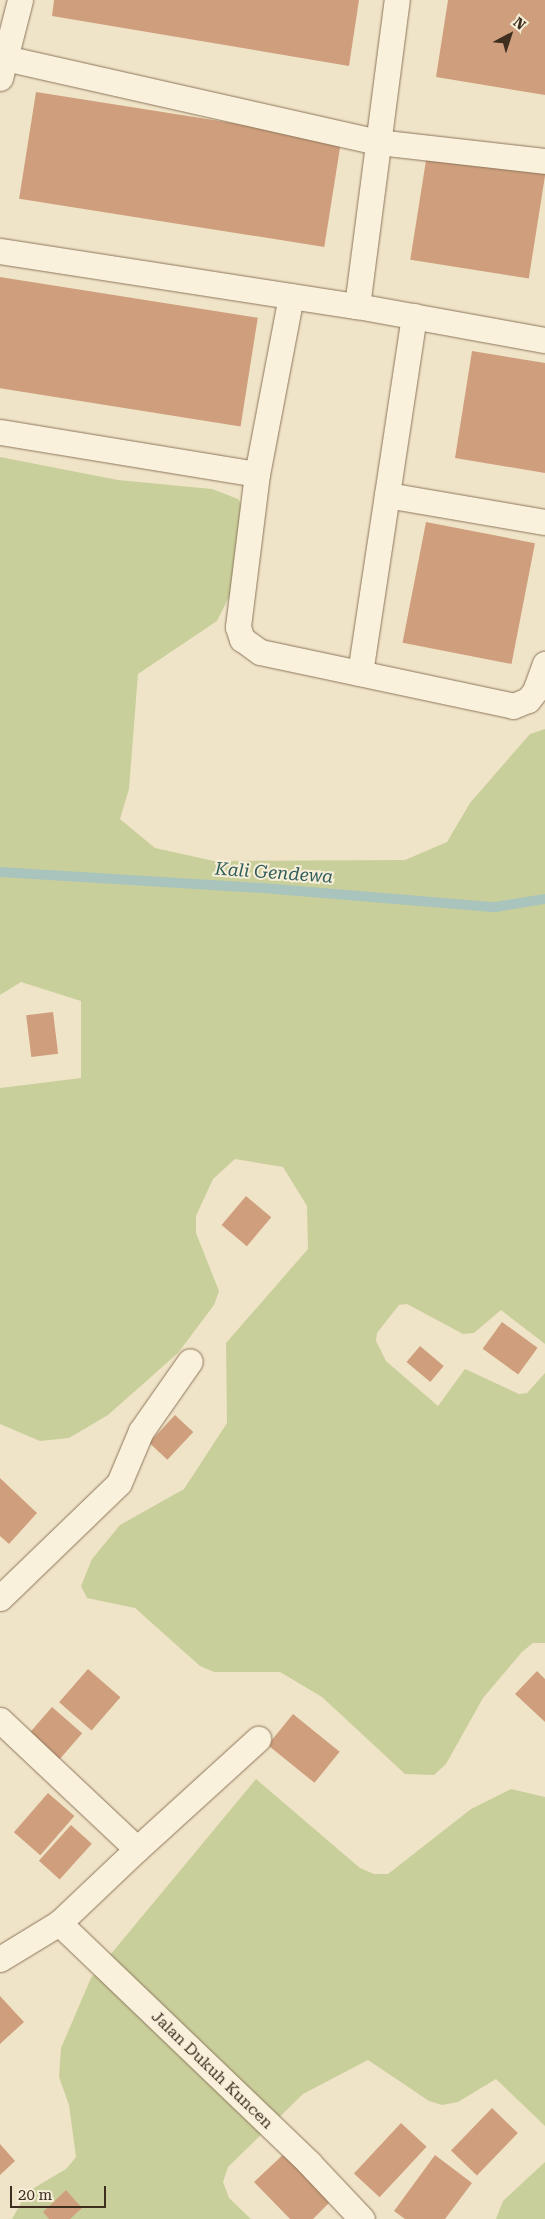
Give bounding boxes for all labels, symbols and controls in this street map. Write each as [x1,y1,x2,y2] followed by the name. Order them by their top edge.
[485,10,535,60] north arrow
[510,14,529,33] text: N
[214,858,334,888] water label: Kali Gendewa
[147,2007,277,2133] street label: Jalan Dukuh Kuncen
[12,2176,109,2208] scale bar
[18,2186,52,2204] text: 20 m

